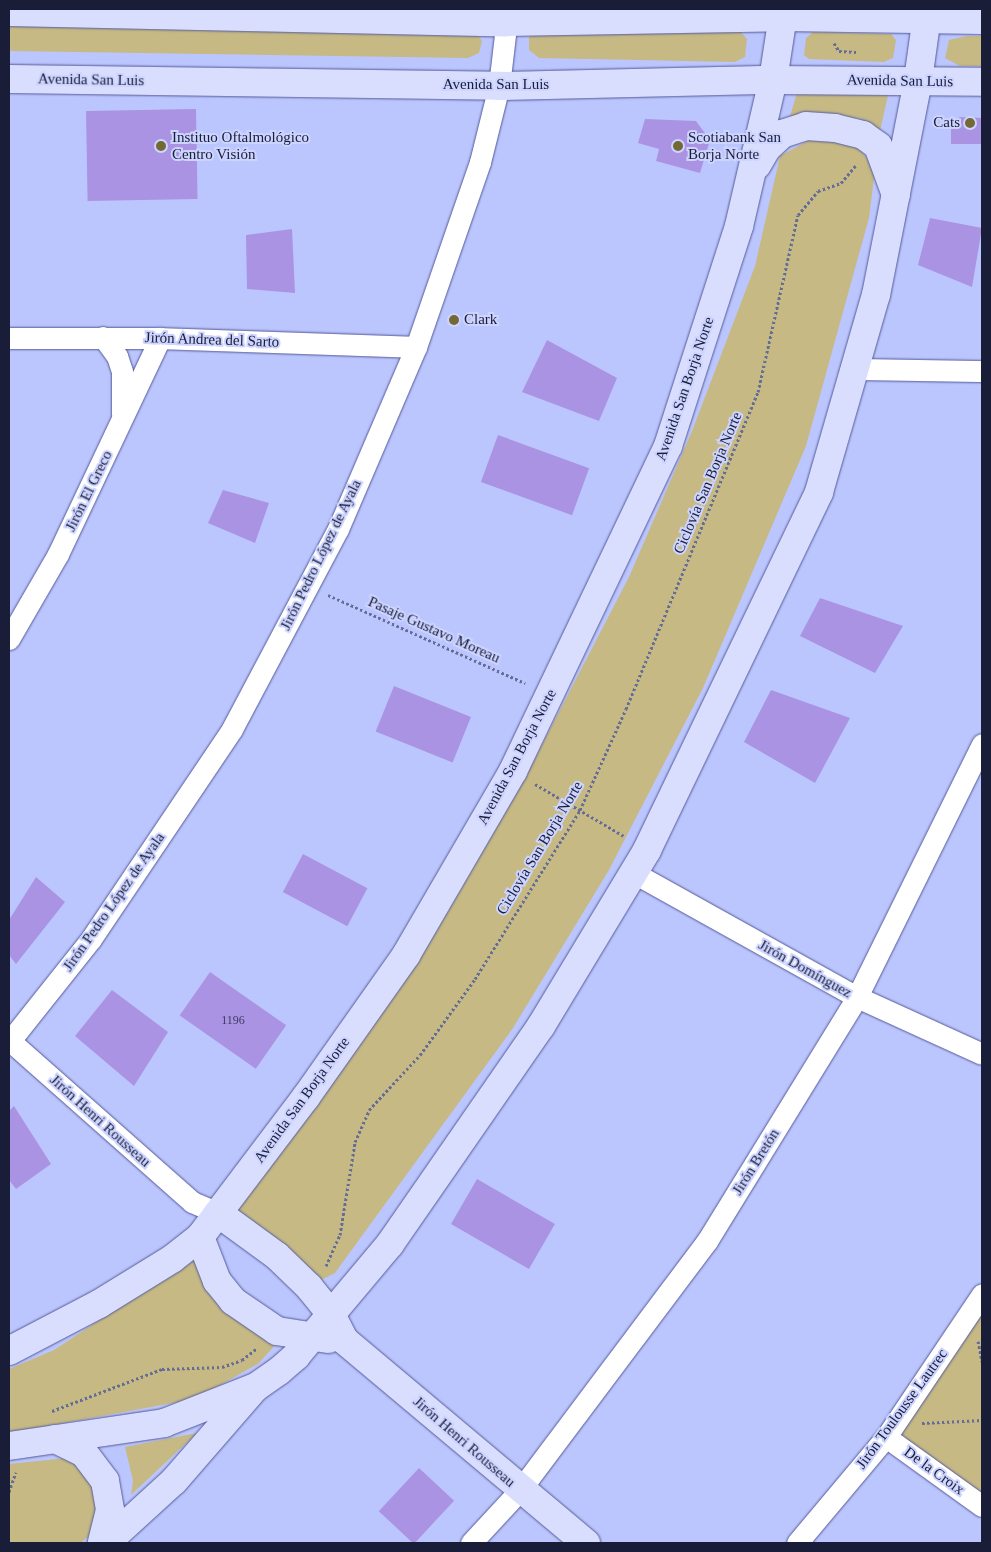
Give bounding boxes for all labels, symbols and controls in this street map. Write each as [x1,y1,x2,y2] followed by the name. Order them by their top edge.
[38,70,144,90] street label: Avenida San Luis
[847,71,953,91] street label: Avenida San Luis
[443,76,549,94] street label: Avenida San Luis
[933,114,960,132] place label: Cats
[964,117,976,129] marker: Cats
[172,128,309,163] place label: Instituo Oftalmológico Centro Visión
[688,128,781,163] place label: Scotiabank San Borja Norte
[154,139,168,153] marker: Instituo Oftalmológico Centro Visión
[672,140,684,152] marker: Scotiabank San Borja Norte
[464,311,497,329] place label: Clark
[448,314,460,326] marker: Clark
[652,315,718,463] street label: Avenida San Borja Norte
[144,329,280,351] street label: Jirón Andrea del Sarto
[670,410,746,556] street label: Ciclovía San Borja Norte
[62,448,116,534] street label: Jirón El Greco
[277,476,365,634] street label: Jirón Pedro López de Ayala
[365,593,503,667] street label: Pasaje Gustavo Moreau
[474,686,560,828] street label: Avenida San Borja Norte
[493,778,587,918] street label: Ciclovía San Borja Norte
[59,829,169,975] street label: Jirón Pedro López de Ayala
[755,936,855,1002] street label: Jirón Domínguez
[221,1014,245,1028] house number: 1196
[250,1034,354,1166] street label: Avenida San Borja Norte
[46,1071,154,1171] street label: Jirón Henri Rousseau
[729,1126,783,1198] street label: Jirón Bretón
[852,1345,952,1473] street label: Jirón Toulousse Lautrec
[409,1393,519,1491] street label: Jirón Henri Rousseau
[900,1443,968,1499] street label: De la Croix

